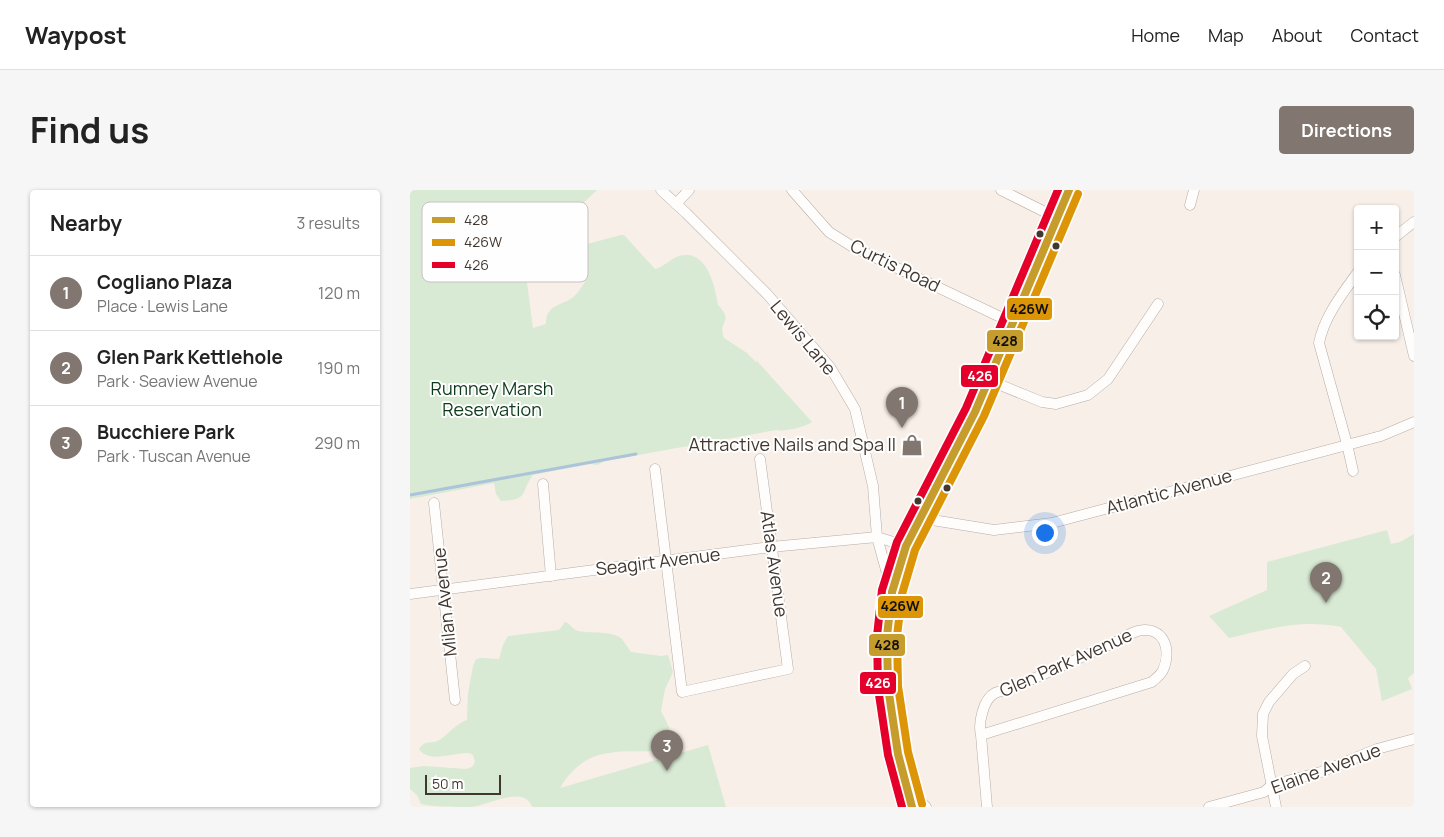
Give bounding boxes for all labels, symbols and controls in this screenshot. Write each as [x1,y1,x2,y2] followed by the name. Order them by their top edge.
[25,18,127,51] text: Waypost
[1131,23,1180,47] text: Home
[1208,23,1244,47] text: Map
[1272,23,1322,47] text: About
[1350,23,1419,47] text: Contact
[30,106,149,154] text: Find us
[1279,106,1414,154] button: Directions
[422,202,588,282] legend
[1354,205,1399,340] map controls
[1354,205,1399,250] button: +
[50,209,122,237] text: Nearby
[464,210,488,229] text: 428
[297,212,360,234] text: 3 results
[1035,229,1045,239] unlabelled marker
[464,232,502,251] text: 426W
[847,233,944,297] street label: Curtis Road
[1051,241,1061,251] unlabelled marker
[1354,250,1399,295] button: −
[464,255,489,274] text: 426
[97,269,232,295] text: Cogliano Plaza
[62,282,70,304] text: 1
[318,282,360,304] text: 120 m
[97,295,228,317] text: Place · Lewis Lane
[765,295,842,380] street label: Lewis Lane
[1354,295,1399,340] button: locate
[1006,297,1053,321] line badge: 426W
[1009,299,1049,318] text: 426W
[986,329,1024,353] line badge: 428
[992,331,1018,350] text: 428
[97,344,283,370] text: Glen Park Kettlehole
[61,357,71,379] text: 2
[317,357,360,379] text: 190 m
[960,364,999,388] line badge: 426
[967,366,993,385] text: 426
[97,370,258,392] text: Park · Seaview Avenue
[431,376,553,421] park label: Rumney Marsh Reservation
[886,387,918,428] pin: 1
[97,419,234,445] text: Bucchiere Park
[61,432,71,454] text: 3
[314,432,360,454] text: 290 m
[688,432,896,456] place label: Attractive Nails and Spa II
[899,432,925,458] shop icon: Attractive Nails and Spa II
[97,445,251,467] text: Park · Tuscan Avenue
[1103,463,1235,519] street label: Atlantic Avenue
[942,483,952,493] unlabelled marker
[913,496,923,506] unlabelled marker
[756,509,794,619] street label: Atlas Avenue
[1032,520,1058,546] your location
[594,541,721,581] street label: Seagirt Avenue
[426,546,462,658] street label: Milan Avenue
[1310,562,1342,603] pin: 2
[877,595,924,619] line badge: 426W
[880,596,920,615] text: 426W
[996,622,1136,702] street label: Glen Park Avenue
[868,633,906,657] line badge: 428
[874,635,900,654] text: 428
[859,671,897,695] line badge: 426
[865,673,891,692] text: 426
[651,730,683,771] pin: 3
[1267,737,1384,799] street label: Elaine Avenue
[425,772,501,795] scale bar
[432,774,463,793] text: 50 m

